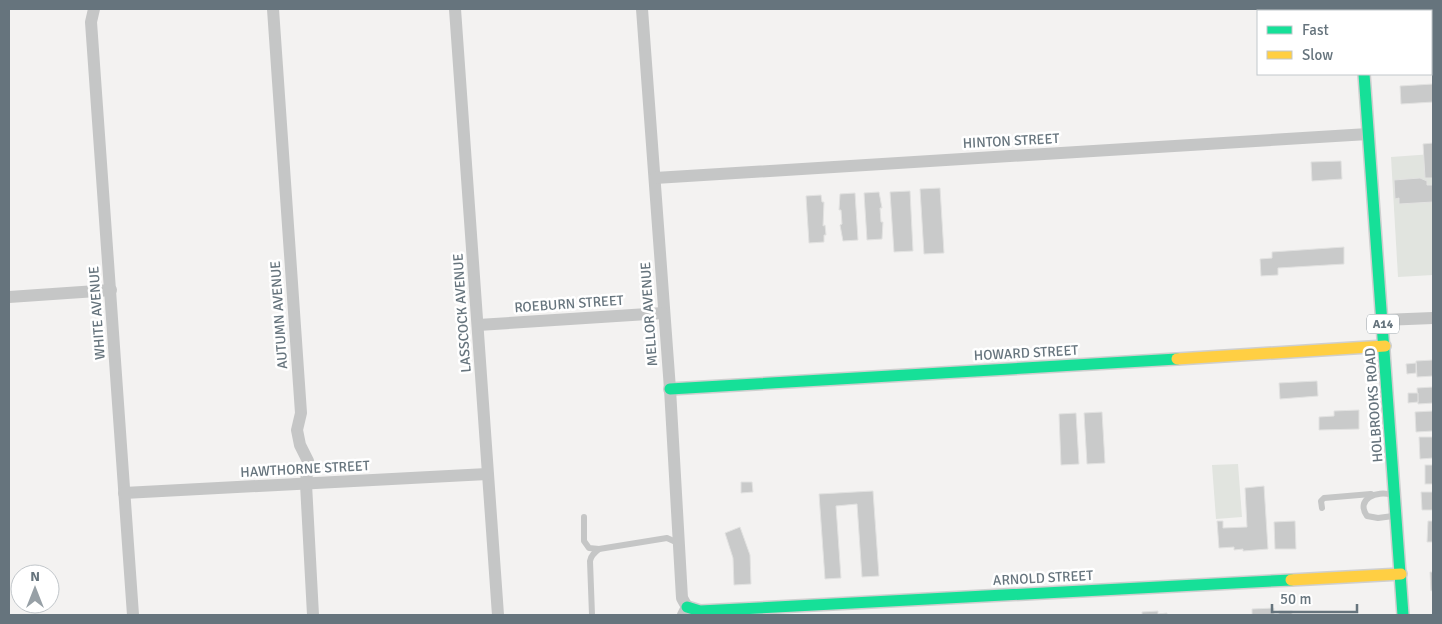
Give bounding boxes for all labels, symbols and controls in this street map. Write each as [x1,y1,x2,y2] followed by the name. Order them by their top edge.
[1257,10,1432,75] legend
[1302,21,1329,39] text: Fast
[1302,46,1333,64] text: Slow
[962,130,1060,152] street label: HINTON STREET
[449,253,475,373] street label: LASSCOCK AVENUE
[267,260,291,370] street label: AUTUMN AVENUE
[637,261,661,367] street label: MELLOR AVENUE
[85,265,109,360] street label: WHITE AVENUE
[514,292,624,316] street label: ROEBURN STREET
[1367,314,1399,334] road number: A14
[973,342,1079,364] street label: HOWARD STREET
[1362,347,1386,463] street label: HOLBROOKS ROAD
[240,457,370,481] street label: HAWTHORNE STREET
[10,564,60,614] north arrow
[992,567,1094,589] street label: ARNOLD STREET
[30,568,40,585] text: N
[1272,582,1357,614] scale bar
[1280,590,1311,608] text: 50 m

